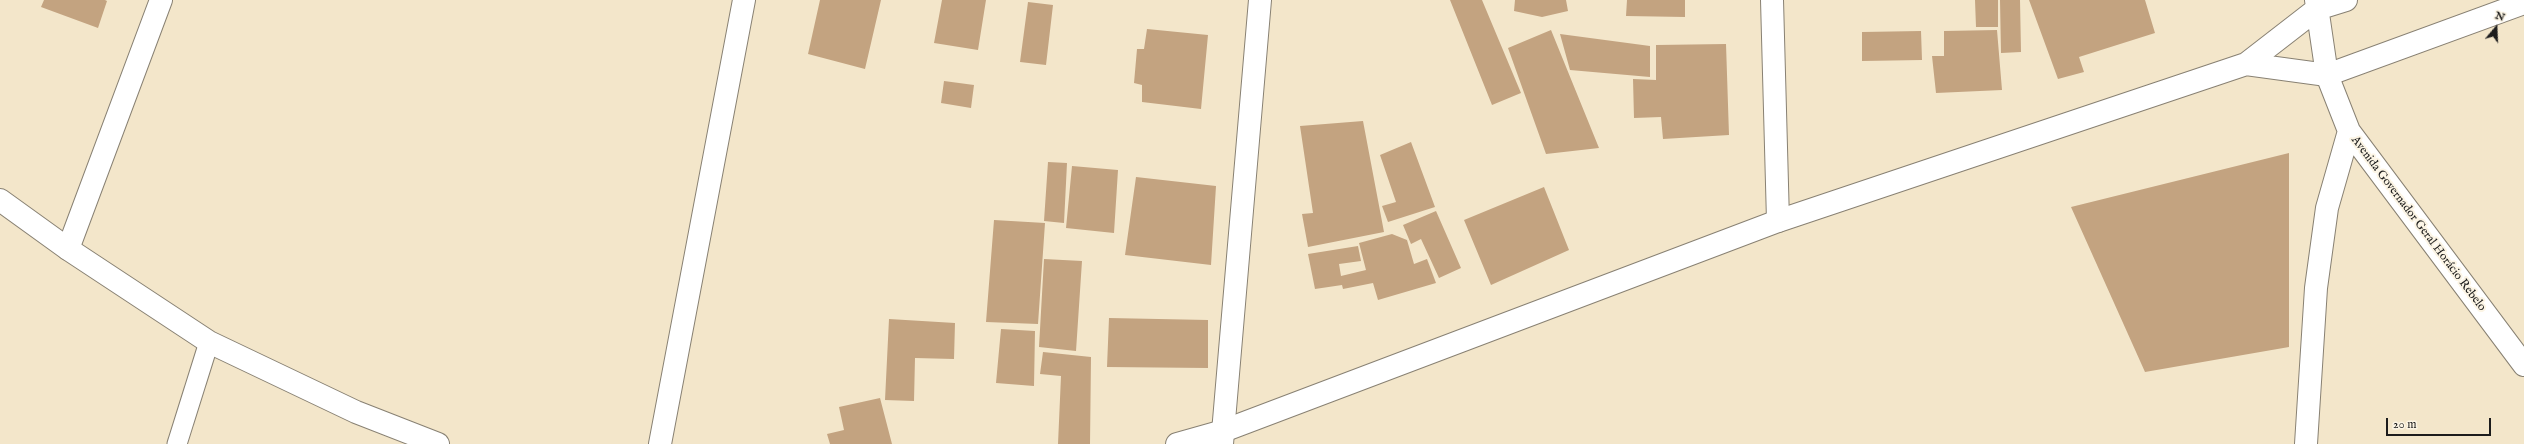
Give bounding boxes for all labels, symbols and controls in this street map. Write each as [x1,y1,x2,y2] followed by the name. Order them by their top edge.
[2476,8,2516,48] north arrow
[2493,8,2507,25] text: N
[2348,134,2488,314] street label: Avenida Governador Geral Horácio Rebelo
[2388,410,2493,436] scale bar
[2393,417,2416,432] text: 20 m

